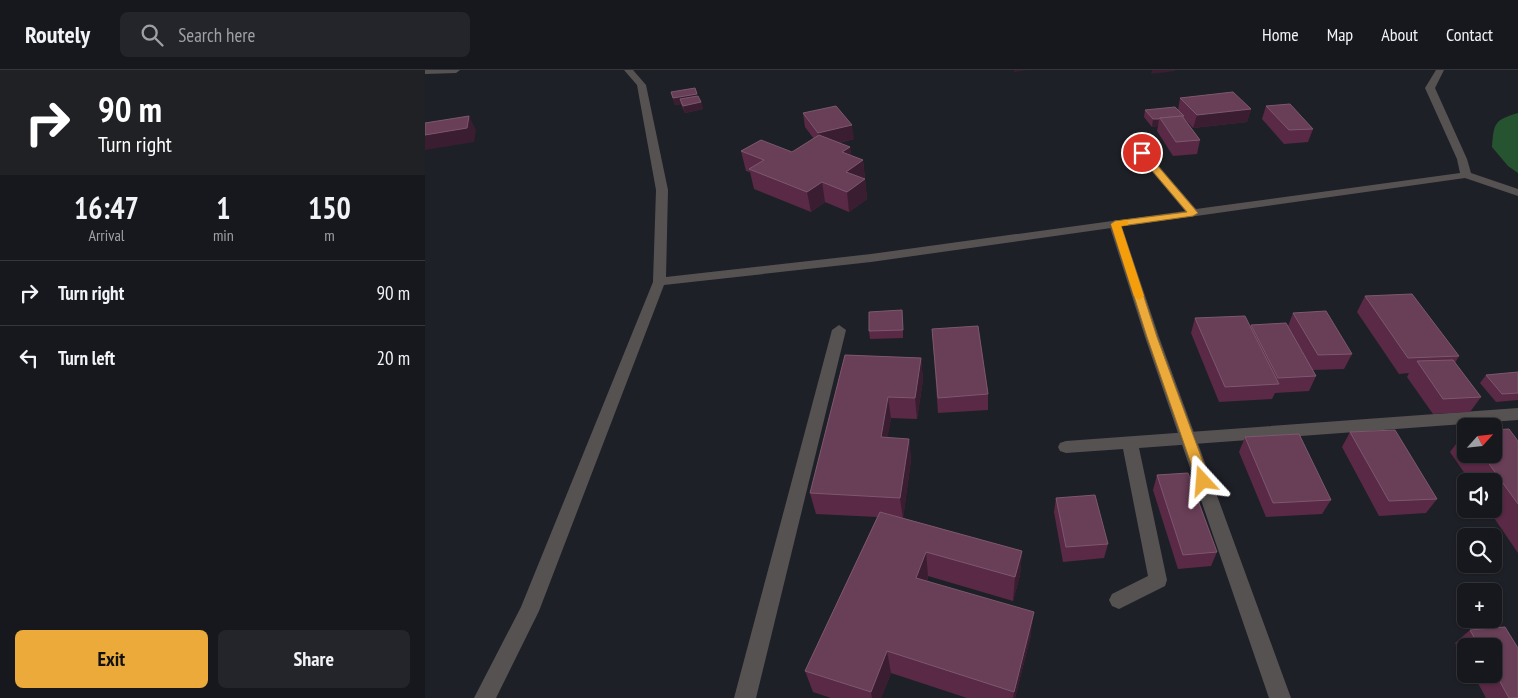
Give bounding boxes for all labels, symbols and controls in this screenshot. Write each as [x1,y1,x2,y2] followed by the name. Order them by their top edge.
[120,12,470,57] search box
[25,19,90,50] text: Routely
[138,21,166,49] icon: search
[178,23,255,47] text: Search here
[1262,23,1299,46] text: Home
[1327,23,1353,46] text: Map
[1381,23,1418,46] text: About
[1446,23,1493,46] text: Contact
[98,86,162,132] text: 90 m
[15,90,80,155] icon: right
[98,130,172,158] text: Turn right
[1121,132,1163,174] pin
[1128,139,1156,167] icon: arrive
[74,188,139,227] text: 16:47
[216,188,231,227] text: 1
[308,188,351,227] text: 150
[88,225,125,245] text: Arrival
[213,225,234,245] text: min
[324,225,335,245] text: m
[15,279,43,307] icon: right
[58,281,124,305] text: Turn right
[377,281,410,305] text: 90 m
[15,344,43,372] icon: left
[58,346,115,370] text: Turn left
[377,346,410,370] text: 20 m
[1457,418,1503,462] north arrow
[1457,418,1502,683] map controls
[1176,454,1228,506] position arrow
[1457,473,1502,518] button: sound
[1457,528,1502,573] button: search
[1457,583,1502,628] button: +
[15,630,208,688] button: Exit
[218,630,410,688] button: Share
[1457,638,1502,683] button: −

